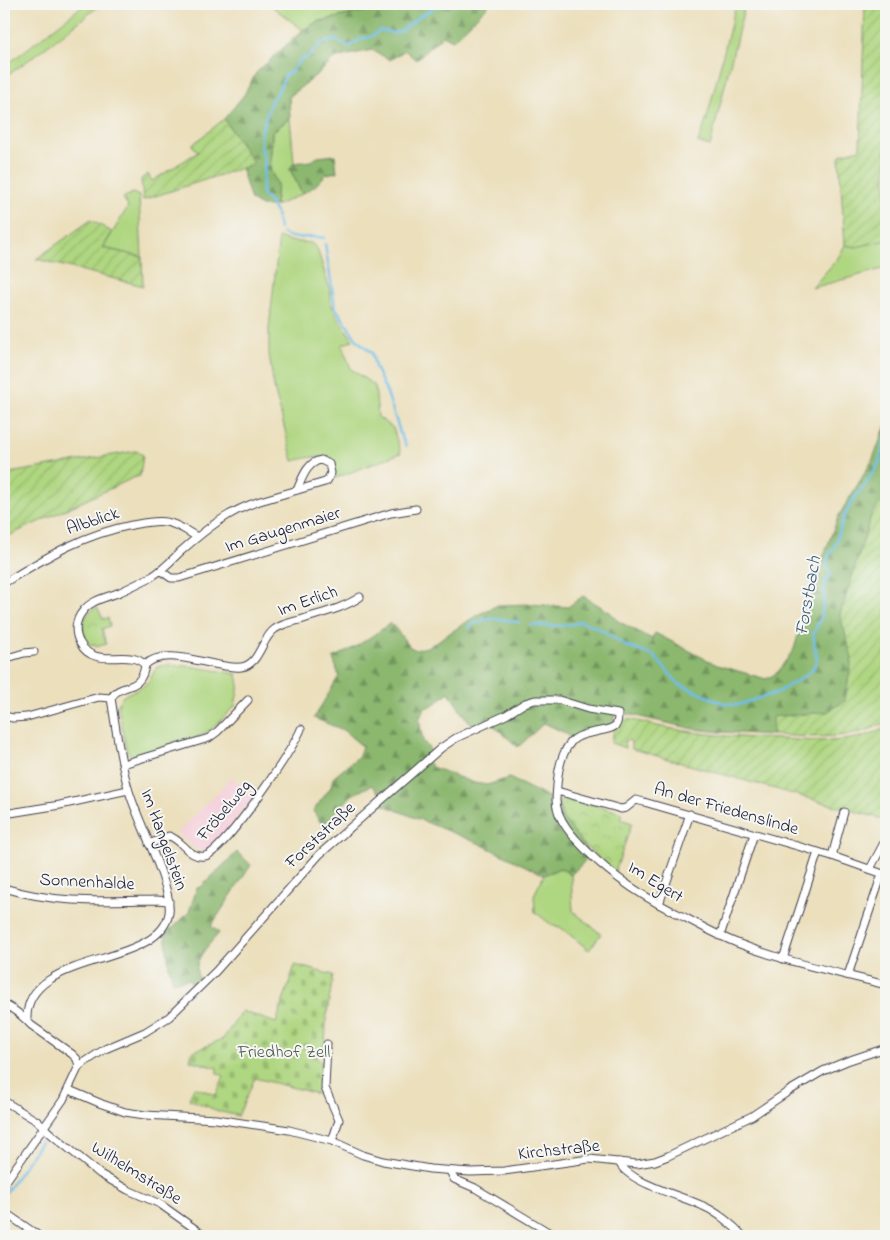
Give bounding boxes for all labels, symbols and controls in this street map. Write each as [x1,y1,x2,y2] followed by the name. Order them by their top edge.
[63,501,123,543] street label: Albblick
[222,501,345,562] street label: Im Gaugenmaier
[789,553,829,638] water label: Forstbach
[274,580,342,624] street label: Im Erlich
[191,775,259,849] street label: Fröbelweg
[651,777,802,843] street label: An der Friedenslinde
[132,786,193,895] street label: Im Hangelstein
[279,796,363,876] street label: Forststraße
[622,856,688,911] street label: Im Egert
[39,868,136,899] street label: Sonnenhalde
[237,1040,330,1066] park label: Friedhof Zell
[517,1134,602,1168] street label: Kirchstraße
[86,1136,187,1213] street label: Wilhelmstraße

